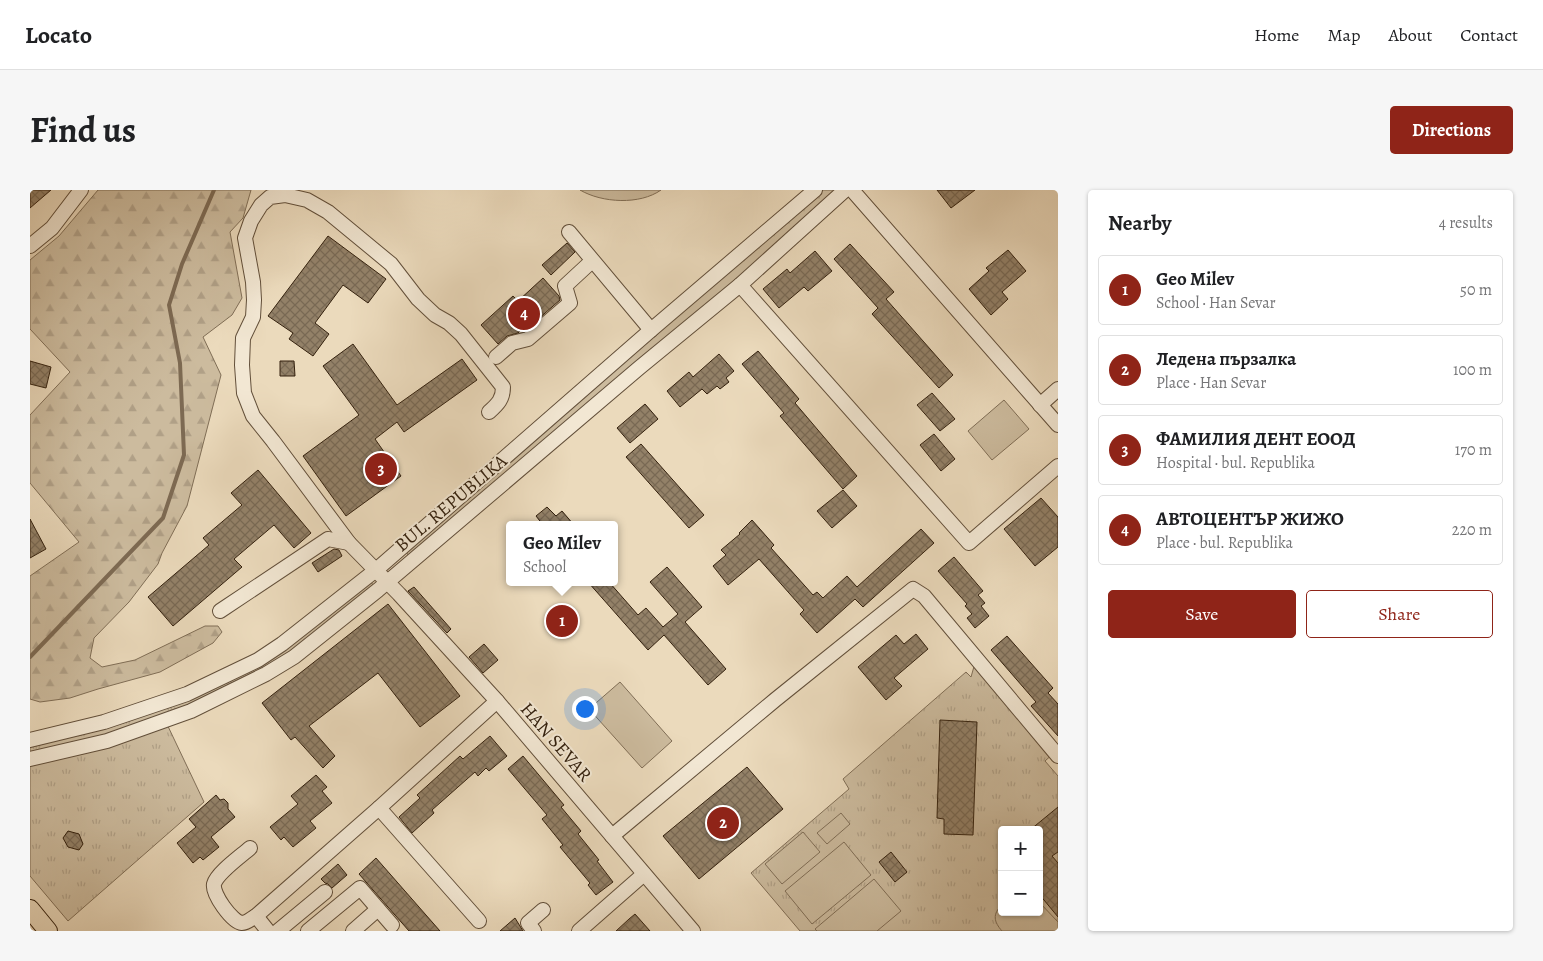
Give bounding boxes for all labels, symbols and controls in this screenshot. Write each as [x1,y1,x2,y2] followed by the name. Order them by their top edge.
[25,19,92,51] text: Locato
[1254,23,1299,47] text: Home
[1327,23,1360,47] text: Map
[1388,23,1432,47] text: About
[1460,23,1518,47] text: Contact
[30,106,136,154] text: Find us
[1390,106,1513,154] button: Directions
[1108,209,1171,237] text: Nearby
[1439,212,1493,234] text: 4 results
[1156,266,1234,292] text: Geo Milev
[1122,279,1128,301] text: 1
[1460,279,1492,301] text: 50 m
[1156,292,1276,314] text: School · Han Sevar
[508,295,540,333] pin: 4
[1156,346,1296,372] text: Ледена пързалка
[1121,359,1129,381] text: 2
[1453,359,1492,381] text: 100 m
[1156,372,1266,394] text: Place · Han Sevar
[1156,426,1355,452] text: ФАМИЛИЯ ДЕНТ ЕООД
[1122,439,1128,461] text: 3
[1455,439,1492,461] text: 170 m
[389,448,513,558] street label: BUL. REPUBLIKA
[365,450,397,488] pin: 3
[1156,452,1315,474] text: Hospital · bul. Republika
[1156,506,1344,532] text: АВТОЦЕНТЪР ЖИЖО
[1121,519,1129,541] text: 4
[1452,519,1492,541] text: 220 m
[506,521,618,586] popup
[523,530,601,556] text: Geo Milev
[1156,532,1293,554] text: Place · bul. Republika
[523,556,566,578] text: School
[1108,590,1296,638] button: Save
[1306,590,1493,638] button: Share
[546,602,578,640] pin: 1
[572,696,598,722] your location
[514,697,598,788] street label: HAN SEVAR
[707,804,739,842] pin: 2
[998,826,1043,916] map controls
[998,826,1043,871] button: +
[998,871,1043,916] button: −

